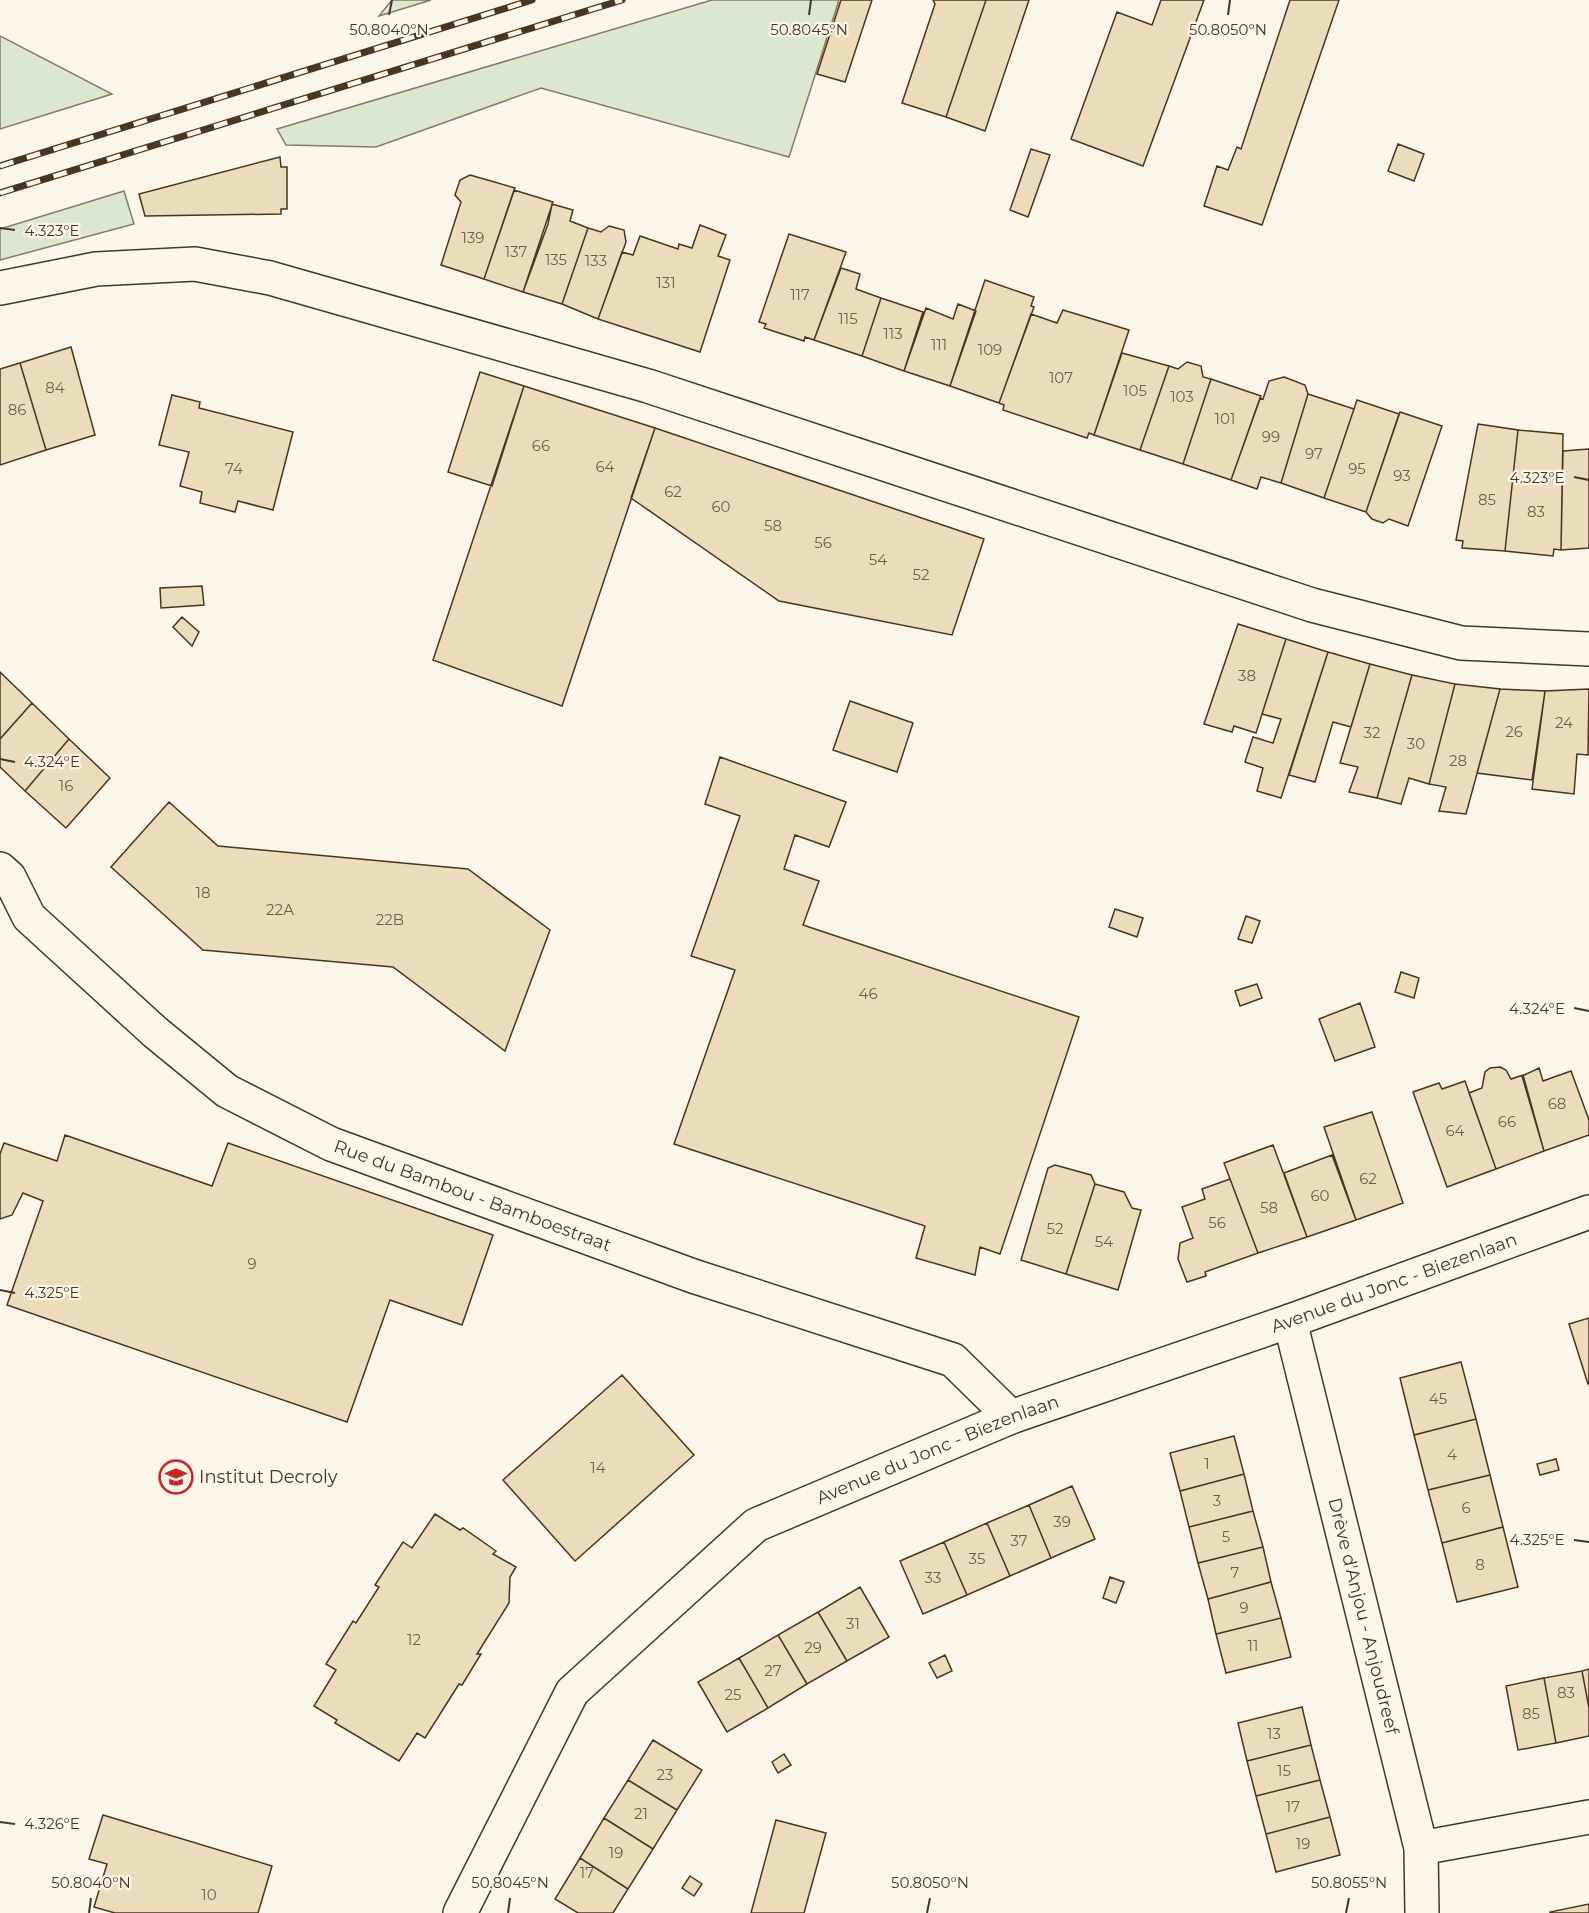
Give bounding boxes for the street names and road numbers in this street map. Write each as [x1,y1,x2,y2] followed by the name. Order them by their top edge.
[331,1135,615,1256] street label: Rue du Bambou - Bamboestraat
[1268,1228,1520,1338] street label: Avenue du Jonc - Biezenlaan
[813,1390,1062,1509] street label: Avenue du Jonc - Biezenlaan
[1323,1495,1404,1737] street label: Drève d'Anjou - Anjoudreef

